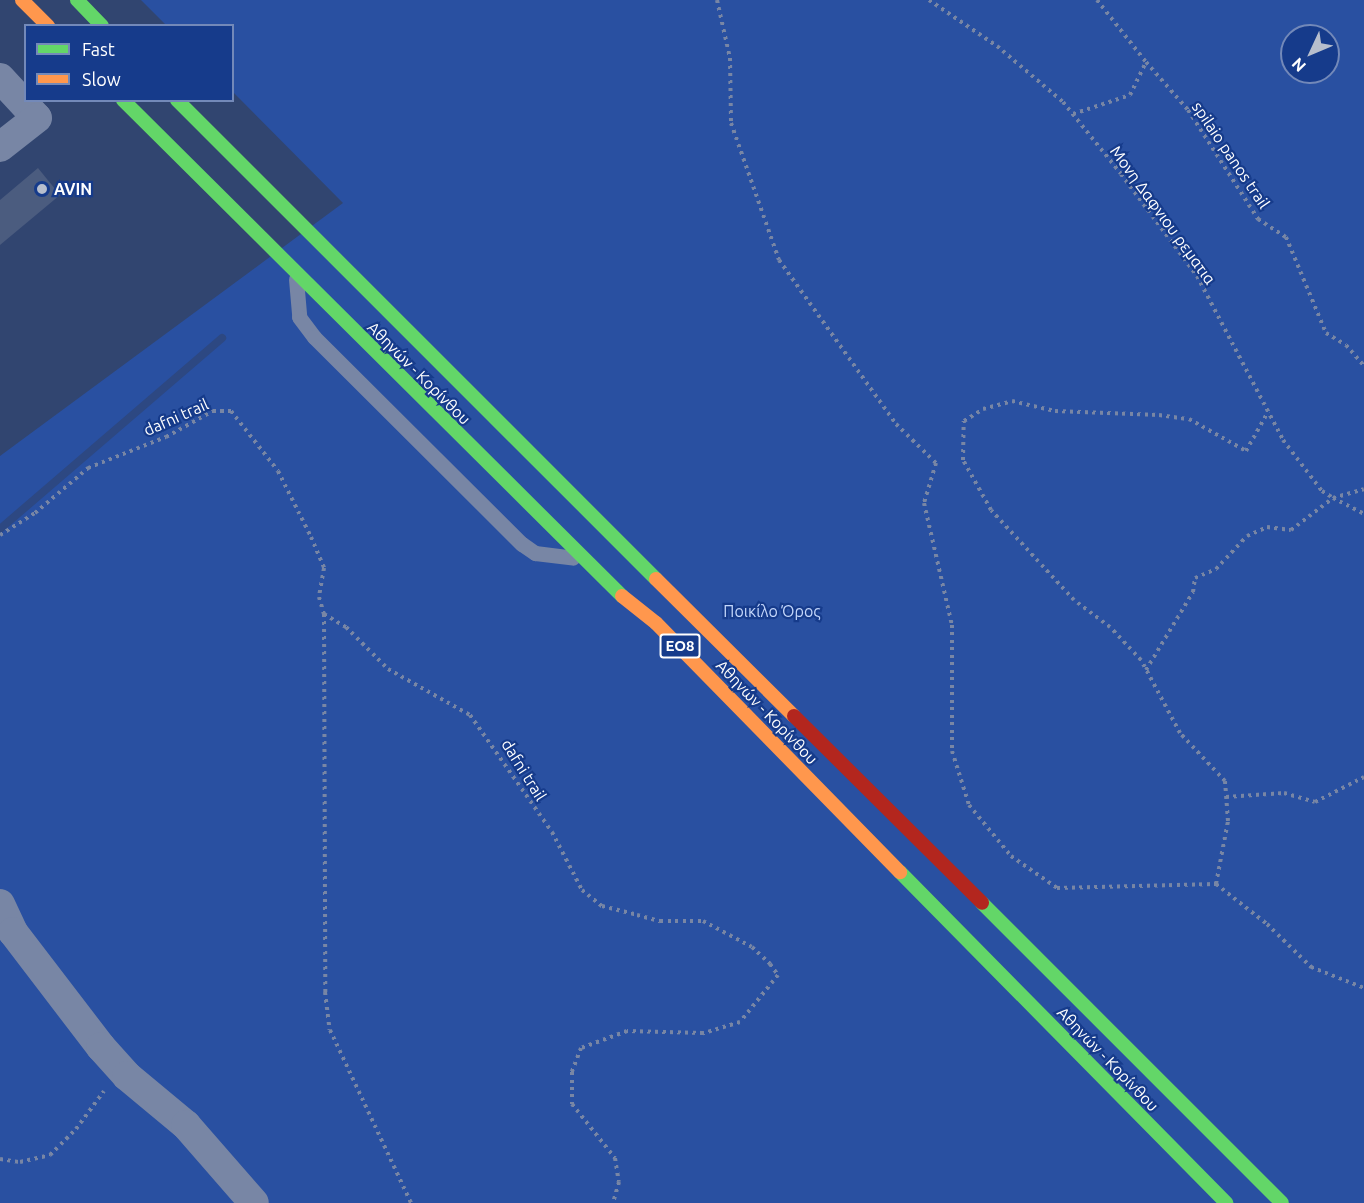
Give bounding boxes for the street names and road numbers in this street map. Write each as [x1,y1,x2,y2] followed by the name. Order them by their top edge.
[1188,98,1274,212] street label: spilaio panos trail
[1106,142,1220,288] street label: Μονη Δαφνιου ρεματια
[364,318,474,428] street label: Αθηνών - Κορίνθου
[141,394,211,440] street label: dafni trail
[659,634,701,658] road number: ΕΟ8
[712,656,822,768] street label: Αθηνών - Κορίνθου
[498,736,550,804] street label: dafni trail
[1053,1003,1163,1115] street label: Αθηνών - Κορίνθου

